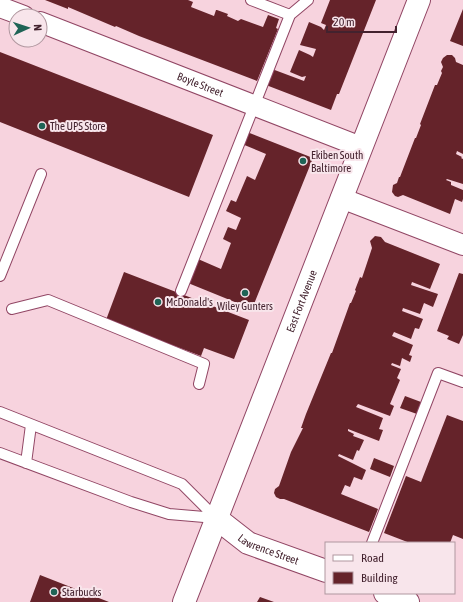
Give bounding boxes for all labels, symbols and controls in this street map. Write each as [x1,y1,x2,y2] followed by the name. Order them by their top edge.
[8,8,48,48] north arrow
[327,8,396,34] scale bar
[333,15,355,29] text: 20 m
[32,24,44,31] text: N
[176,70,225,99] street label: Boyle Street
[50,120,106,132] place label: The UPS Store
[37,121,47,131] marker: The UPS Store
[311,149,363,174] place label: Ekiben South Baltimore
[298,156,308,166] marker: Ekiben South Baltimore
[284,268,319,334] street label: East Fort Avenue
[240,288,250,298] marker: Wiley Gunters
[166,296,213,308] place label: McDonald's
[153,297,163,307] marker: McDonald's
[217,300,273,312] place label: Wiley Gunters
[236,532,300,567] street label: Lawrence Street
[325,542,455,594] legend
[361,551,384,565] text: Road
[361,571,399,585] text: Building
[62,586,102,598] place label: Starbucks
[49,587,59,597] marker: Starbucks

